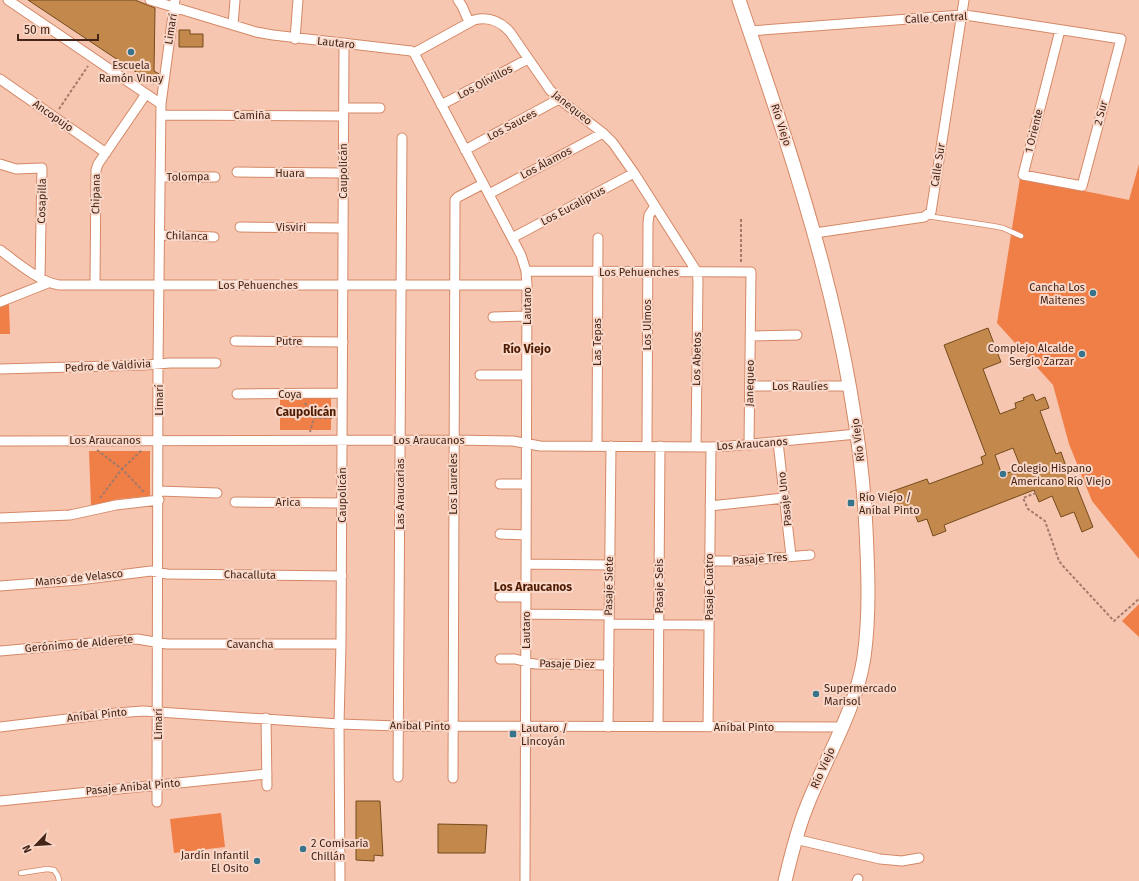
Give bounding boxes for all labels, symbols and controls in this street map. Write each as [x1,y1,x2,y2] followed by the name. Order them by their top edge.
[904,10,968,26] street label: Calle Central
[162,13,180,45] street label: Limarí
[18,16,98,42] scale bar
[24,23,50,37] text: 50 m
[316,35,356,51] street label: Lautaro
[126,47,136,57] marker: Escuela Ramón Vinay
[99,59,164,85] place label: Escuela Ramón Vinay
[455,62,515,102] street label: Los Olivillos
[550,88,594,128] street label: Janequeo
[30,97,76,135] street label: Ancopujo
[1091,99,1111,127] street label: 2 Sur
[768,102,794,148] street label: Río Viejo
[485,107,539,143] street label: Los Sauces
[1022,108,1046,154] street label: 1 Oriente
[234,109,271,122] street label: Camiña
[928,142,948,188] street label: Calle Sur
[337,143,350,199] street label: Caupolicán
[518,143,574,182] street label: Los Álamos
[275,167,305,180] street label: Huara
[166,170,210,184] street label: Tolompa
[89,174,103,214] street label: Chipana
[35,178,49,224] street label: Cosapilla
[539,184,607,228] street label: Los Eucaliptus
[276,221,306,234] street label: Visviri
[166,229,208,243] street label: Chilanca
[599,266,679,279] street label: Los Pehuenches
[218,279,298,292] street label: Los Pehuenches
[1029,281,1085,307] place label: Cancha Los Maitenes
[521,287,534,325] street label: Lautaro
[1088,288,1098,298] marker: Cancha Los Maitenes
[641,299,654,351] street label: Los Ulmos
[591,318,604,366] street label: Las Tepas
[690,332,704,386] street label: Los Abetos
[276,335,302,348] street label: Putre
[503,342,551,356] district label: Río Viejo
[988,342,1075,368] place label: Complejo Alcalde Sergio Zarzar
[1077,349,1087,359] marker: Complejo Alcalde Sergio Zarzar
[65,357,151,375] street label: Pedro de Valdivia
[743,359,757,407] street label: Janequeo
[772,380,828,393] street label: Los Raulíes
[153,384,166,416] street label: Limarí
[278,388,302,401] street label: Coya
[276,405,336,419] district label: Caupolicán
[849,417,867,463] street label: Río Viejo
[69,434,141,447] street label: Los Araucanos
[393,434,465,447] street label: Los Araucanos
[716,435,788,453] street label: Los Araucanos
[447,453,460,515] street label: Los Laureles
[394,458,407,530] street label: Las Araucarias
[1011,462,1111,488] place label: Colegio Hispano Americano Río Viejo
[336,467,349,523] street label: Caupolicán
[998,469,1008,479] marker: Colegio Hispano Americano Río Viejo
[775,471,795,527] street label: Pasaje Uno
[859,491,920,517] place label: Río Viejo / Aníbal Pinto
[276,496,300,509] street label: Arica
[846,498,856,508] marker: Río Viejo / Aníbal Pinto
[732,551,788,567] street label: Pasaje Tres
[703,553,716,621] street label: Pasaje Cuatro
[602,556,616,616] street label: Pasaje Siete
[653,559,666,613] street label: Pasaje Seis
[34,567,124,589] street label: Manso de Velasco
[224,568,276,582] street label: Chacalluta
[494,580,572,594] district label: Los Araucanos
[520,611,533,649] street label: Lautaro
[24,633,134,655] street label: Gerónimo de Alderete
[226,638,274,651] street label: Cavancha
[539,657,595,671] street label: Pasaje Diez
[824,682,897,708] place label: Supermercado Marisol
[811,689,821,699] marker: Supermercado Marisol
[66,705,128,725] street label: Aníbal Pinto
[152,708,165,740] street label: Limarí
[390,719,450,733] street label: Aníbal Pinto
[714,721,774,734] street label: Aníbal Pinto
[521,722,568,748] place label: Lautaro / Lincoyán
[508,729,518,739] marker: Lautaro / Lincoyán
[808,745,838,791] street label: Río Viejo
[85,776,181,798] street label: Pasaje Aníbal Pinto
[16,825,56,865] north arrow
[311,837,369,863] place label: 2 Comisaria Chillán
[20,843,35,855] text: N
[298,844,308,854] marker: 2 Comisaria Chillán
[181,849,249,875] place label: Jardín Infantil El Osito
[252,856,262,866] marker: Jardín Infantil El Osito

